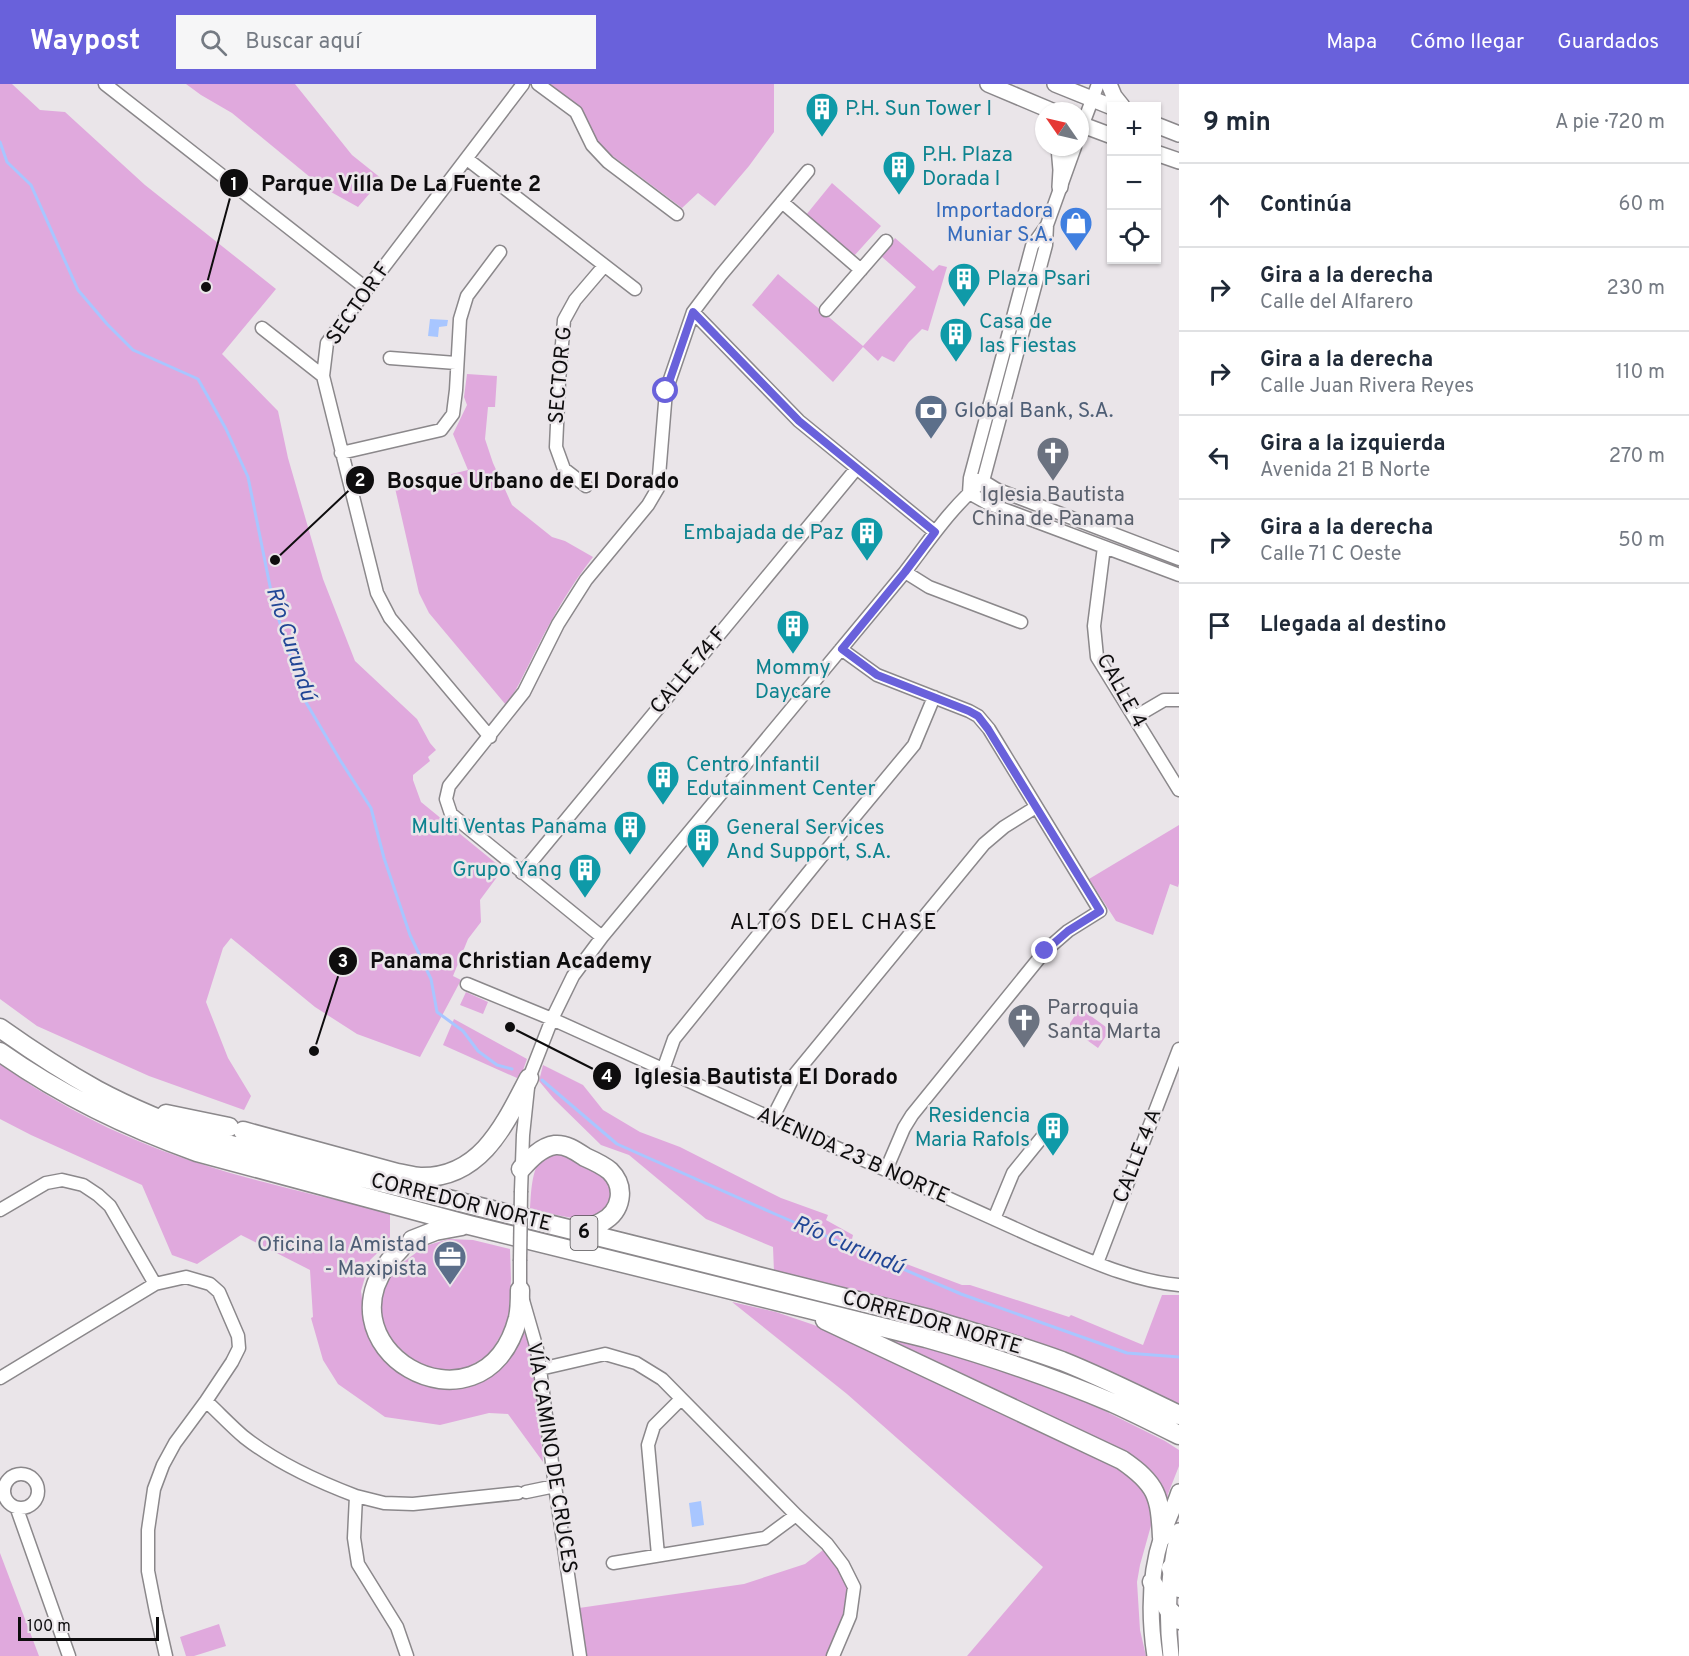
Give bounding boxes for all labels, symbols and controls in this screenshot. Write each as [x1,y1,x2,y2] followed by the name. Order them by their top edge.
[176,15,596,69] search box
[30,24,140,60] text: Waypost
[197,26,230,59] icon: search
[245,29,361,56] text: Buscar aquí
[1326,29,1377,56] text: Mapa
[1410,29,1524,56] text: Cómo llegar
[1557,29,1659,56] text: Guardados
[804,91,840,138] building icon: P.H. Sun Tower I
[845,96,992,123] place label: P.H. Sun Tower I
[1035,102,1089,156] north arrow
[1107,102,1161,264] map controls
[1107,102,1161,156] button: +
[1203,107,1271,140] text: 9 min
[1555,110,1665,136] text: A pie · 720 m
[922,142,1013,193] place label: P.H. Plaza Dorada I
[881,149,917,196] building icon: P.H. Plaza Dorada I
[1107,156,1161,210] button: −
[219,163,554,203] callout: Parque Villa De La Fuente 2
[261,172,541,199] text: Parque Villa De La Fuente 2
[230,174,238,197] text: 1
[1203,189,1236,222] icon: ahead
[1260,192,1352,219] text: Continúa
[1619,192,1665,218] text: 60 m
[935,198,1053,249] place label: Importadora Muniar S.A.
[1058,205,1094,252] shop icon: Importadora Muniar S.A.
[1107,210,1161,264] button: locate
[321,257,397,351] street label: SECTOR F
[946,261,982,308] building icon: Plaza Psari
[1260,263,1433,290] text: Gira a la derecha
[987,266,1091,293] place label: Plaza Psari
[1203,273,1236,306] icon: right
[1606,276,1665,302] text: 230 m
[1260,290,1413,316] text: Calle del Alfarero
[979,309,1077,360] place label: Casa de las Fiestas
[938,316,974,363] building icon: Casa de las Fiestas
[543,325,579,425] street label: SECTOR G
[1260,347,1433,374] text: Gira a la derecha
[1203,357,1236,390] icon: right
[1616,360,1665,386] text: 110 m
[1260,374,1474,400] text: Calle Juan Rivera Reyes
[652,377,678,403] route start
[913,393,949,440] bank icon: Global Bank, S.A.
[954,398,1114,425] place label: Global Bank, S.A.
[1260,431,1446,458] text: Gira a la izquierda
[1035,435,1071,482] church icon: Iglesia Bautista China de Panama
[1203,441,1236,474] icon: left
[1609,444,1665,470] text: 270 m
[1260,458,1430,484] text: Avenida 21 B Norte
[345,460,691,500] callout: Bosque Urbano de El Dorado
[387,469,679,496] text: Bosque Urbano de El Dorado
[354,470,366,493] text: 2
[971,482,1135,533] place label: Iglesia Bautista China de Panama
[849,515,885,562] building icon: Embajada de Paz
[1260,515,1433,542] text: Gira a la derecha
[683,520,844,547] place label: Embajada de Paz
[1203,525,1236,558] icon: right
[1618,528,1665,554] text: 50 m
[1260,542,1401,568] text: Calle 71 C Oeste
[259,584,322,706] water label: Río Curundú
[775,608,811,655] building icon: Mommy Daycare
[1203,609,1236,642] icon: arrive
[1260,612,1446,639] text: Llegada al destino
[645,622,733,720] street label: CALLE 74 F
[1090,649,1152,733] street label: CALLE 4
[755,655,831,706] place label: Mommy Daycare
[686,752,876,803] place label: Centro Infantil Edutainment Center
[645,759,681,806] building icon: Centro Infantil Edutainment Center
[612,809,648,856] building icon: Multi Ventas Panama
[411,814,607,841] place label: Multi Ventas Panama
[726,815,891,866] place label: General Services And Support, S.A.
[685,822,721,869] building icon: General Services And Support, S.A.
[567,852,603,899] building icon: Grupo Yang
[452,857,562,884] place label: Grupo Yang
[730,910,938,937] district label: ALTOS DEL CHASE
[1031,937,1057,963] route end
[328,941,665,981] callout: Panama Christian Academy
[370,949,652,976] text: Panama Christian Academy
[338,951,348,974] text: 3
[1047,995,1161,1046] place label: Parroquia Santa Marta
[1006,1002,1042,1049] church icon: Parroquia Santa Marta
[592,1056,910,1096] callout: Iglesia Bautista El Dorado
[634,1065,898,1092] text: Iglesia Bautista El Dorado
[601,1066,613,1089] text: 4
[753,1101,953,1211] street label: AVENIDA 23 B NORTE
[915,1103,1030,1154] place label: Residencia Maria Rafols
[1108,1105,1168,1207] street label: CALLE 4 A
[1035,1110,1071,1157] building icon: Residencia Maria Rafols
[368,1167,554,1239] street label: CORREDOR NORTE
[788,1211,909,1282] water label: Río Curundú
[570,1216,598,1250] road number: 6
[257,1232,427,1283] place label: Oficina la Amistad - Maxipista
[432,1239,468,1286] office icon: Oficina la Amistad - Maxipista
[839,1284,1025,1362] street label: CORREDOR NORTE
[519,1340,584,1575] street label: VÍA CAMINO DE CRUCES
[18,1614,159,1642] scale bar
[27,1617,71,1637] text: 100 m

